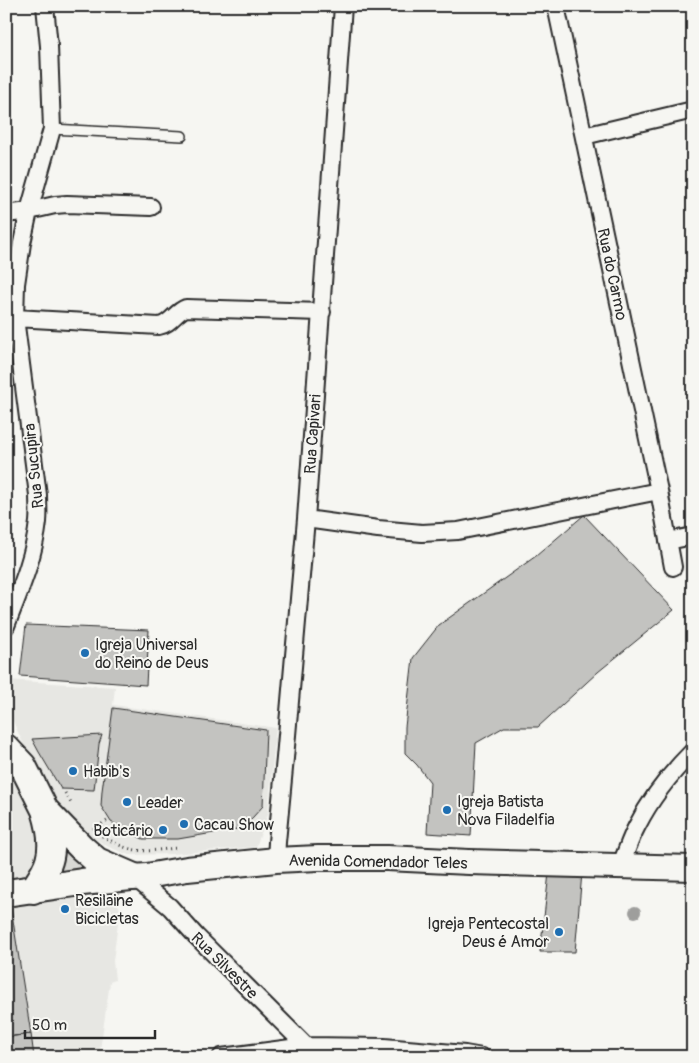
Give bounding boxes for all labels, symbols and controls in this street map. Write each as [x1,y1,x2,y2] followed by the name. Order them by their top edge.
[593,226,632,322] street label: Rua do Carmo
[300,394,326,474] street label: Rua Capivari
[20,422,48,509] street label: Rua Sucupira
[95,635,208,673] place label: Igreja Universal do Reino de Deus
[79,647,91,659] marker: Igreja Universal do Reino de Deus
[83,762,129,782] place label: Habib's
[67,765,79,777] marker: Habib's
[457,792,555,830] place label: Igreja Batista Nova Filadelfia
[137,793,183,813] place label: Leader
[121,796,133,808] marker: Leader
[441,804,453,816] marker: Igreja Batista Nova Filadelfia
[194,815,274,835] place label: Cacau Show
[178,818,190,830] marker: Cacau Show
[93,821,153,841] place label: Boticário
[157,824,169,836] marker: Boticário
[288,850,468,874] street label: Avenida Comendador Teles
[75,891,139,929] place label: Resilaine Bicicletas
[59,903,71,915] marker: Resilaine Bicicletas
[427,914,549,952] place label: Igreja Pentecostal Deus é Amor
[553,926,565,938] marker: Igreja Pentecostal Deus é Amor
[187,928,262,1003] street label: Rua Silvestre
[25,1008,155,1040] scale bar
[32,1016,67,1035] text: 50 m

